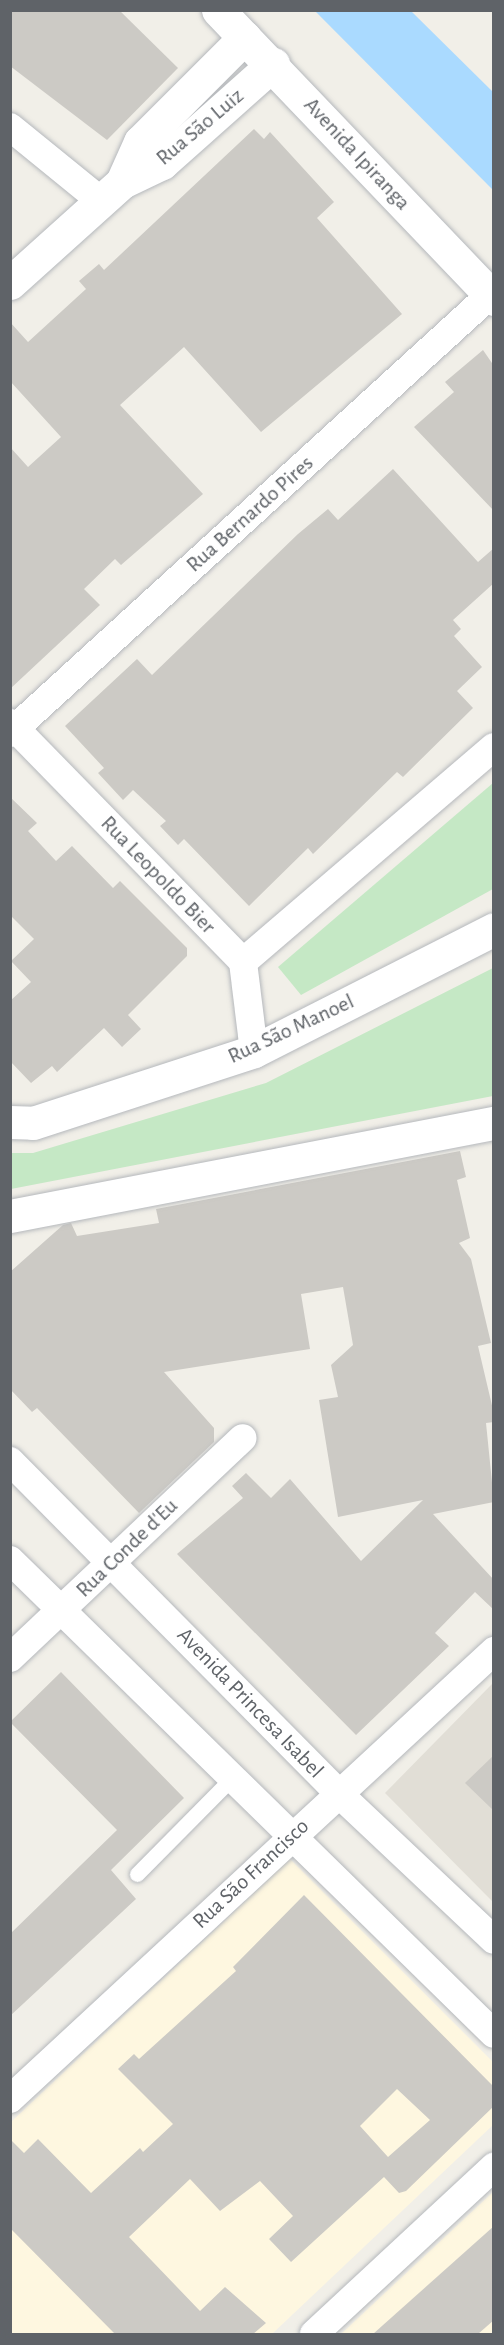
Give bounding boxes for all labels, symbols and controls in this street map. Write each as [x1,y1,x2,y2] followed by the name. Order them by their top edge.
[151,83,249,171] street label: Rua São Luiz
[298,92,416,216] street label: Avenida Ipiranga
[181,450,319,578] street label: Rua Bernardo Pires
[95,810,221,940] street label: Rua Leopoldo Bier
[224,988,358,1070] street label: Rua São Manoel
[71,1493,183,1603] street label: Rua Conde d'Eu
[171,1622,329,1784] street label: Avenida Princesa Isabel
[187,1813,315,1935] street label: Rua São Francisco

